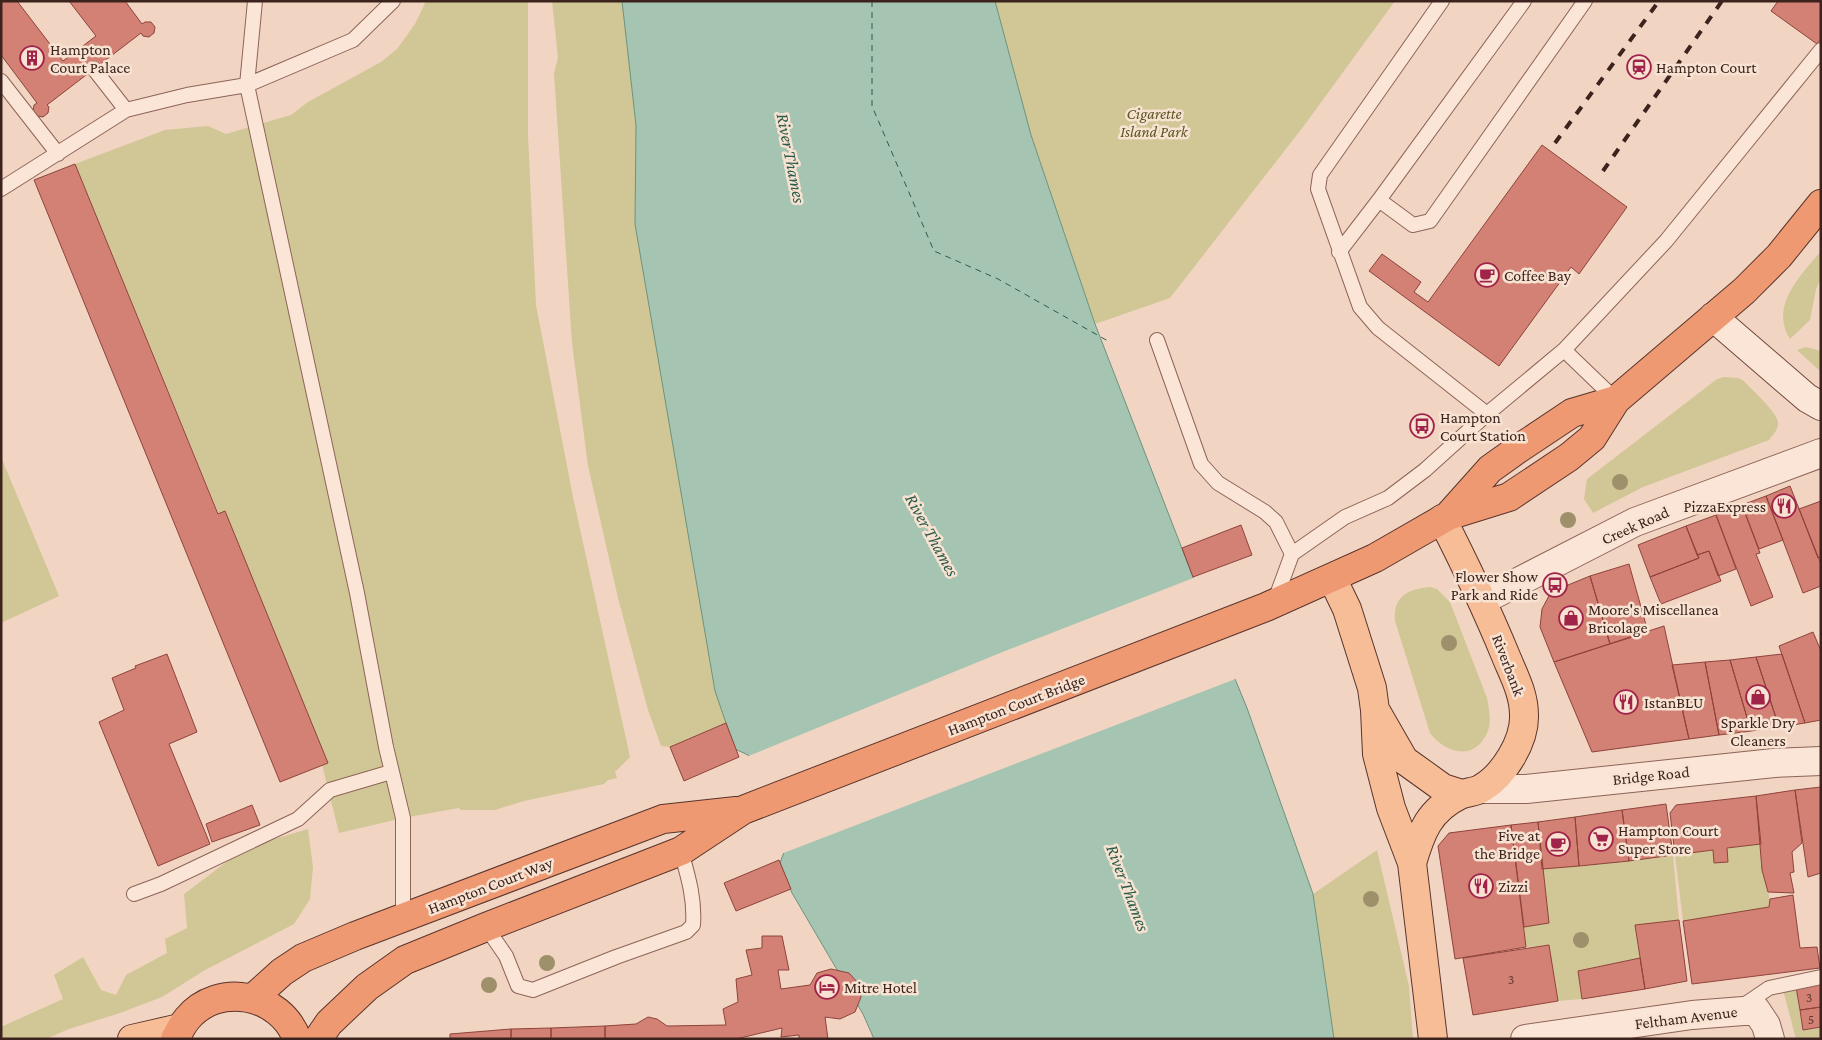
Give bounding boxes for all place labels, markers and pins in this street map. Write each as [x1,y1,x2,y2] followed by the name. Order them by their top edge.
[50,41,130,76] place label: Hampton Court Palace
[19,45,45,71] building icon: Hampton Court Palace
[1626,54,1652,80] station icon: Hampton Court
[1656,59,1757,77] place label: Hampton Court
[1474,262,1500,288] cafe icon: Coffee Bay
[1504,267,1572,285] place label: Coffee Bay
[1440,409,1526,444] place label: Hampton Court Station
[1409,413,1435,439] bus stop icon: Hampton Court Station
[1771,493,1797,519] restaurant icon: PizzaExpress
[1684,498,1766,516] place label: PizzaExpress
[1451,568,1538,603] place label: Flower Show Park and Ride
[1542,572,1568,598] bus stop icon: Flower Show Park and Ride
[1588,601,1719,637] place label: Moore's Miscellanea Bricolage
[1558,605,1584,631] shop icon: Moore's Miscellanea Bricolage
[1745,684,1771,710] shop icon: Sparkle Dry Cleaners
[1613,689,1639,715] restaurant icon: IstanBLU
[1644,694,1703,711] place label: IstanBLU
[1721,714,1796,749] place label: Sparkle Dry Cleaners
[1618,822,1719,858] place label: Hampton Court Super Store
[1588,826,1614,852] supermarket icon: Hampton Court Super Store
[1474,827,1541,863] place label: Five at the Bridge
[1545,831,1571,857] cafe icon: Five at the Bridge
[1468,873,1494,899] restaurant icon: Zizzi
[1498,878,1528,895] place label: Zizzi
[814,974,840,1000] hotel icon: Mitre Hotel
[844,979,917,996] place label: Mitre Hotel

